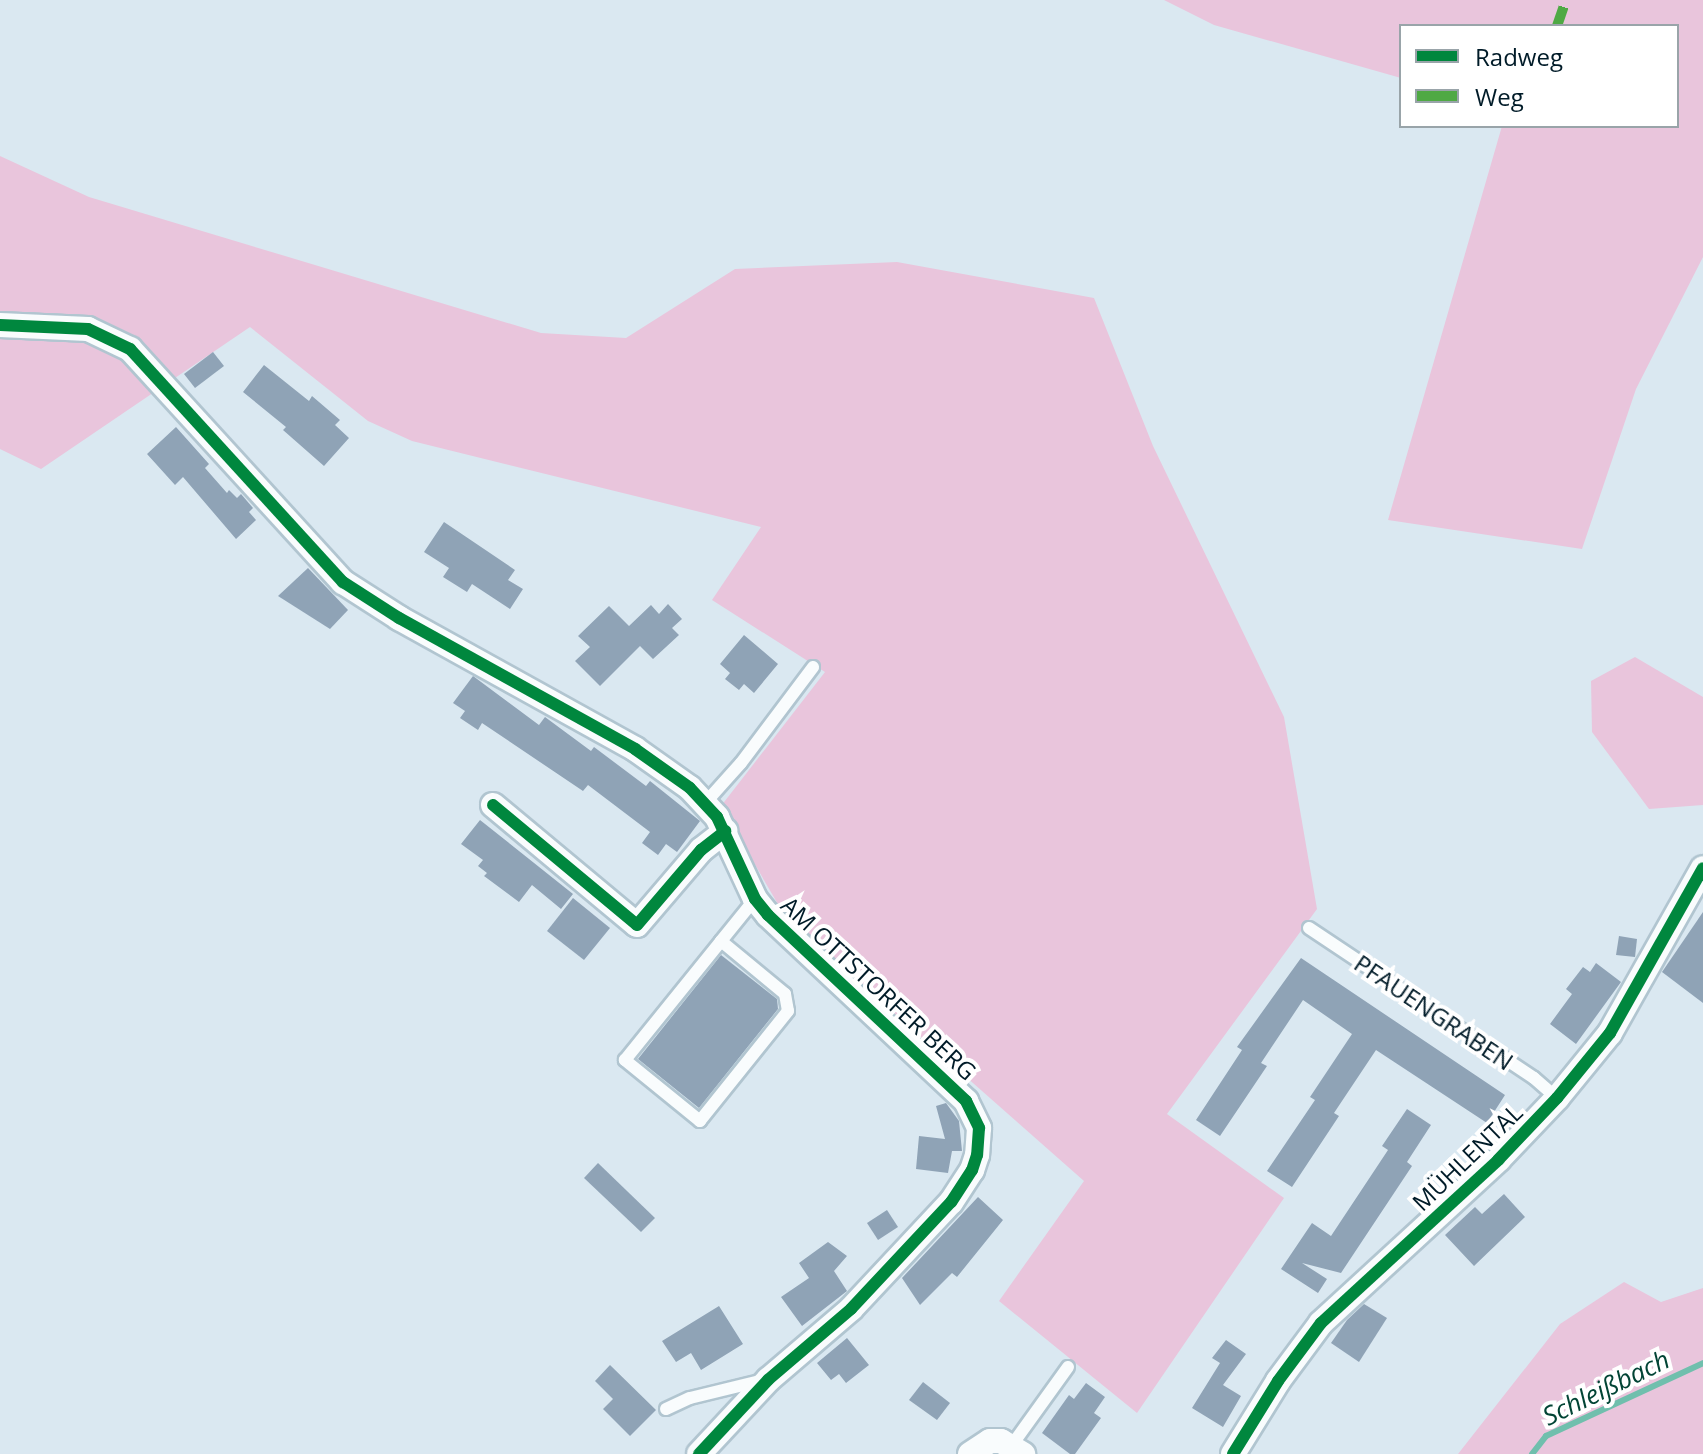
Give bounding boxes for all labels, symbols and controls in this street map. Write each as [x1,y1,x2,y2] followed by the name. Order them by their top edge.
[1399,24,1679,128] legend
[1475,40,1563,73] text: Radweg
[1475,80,1524,113] text: Weg
[776,890,982,1086] street label: AM OTTSTORFER BERG
[1349,948,1519,1076] street label: PFAUENGRABEN
[1406,1097,1528,1217] street label: MÜHLENTAL
[1537,1344,1675,1432] water label: Schleißbach

